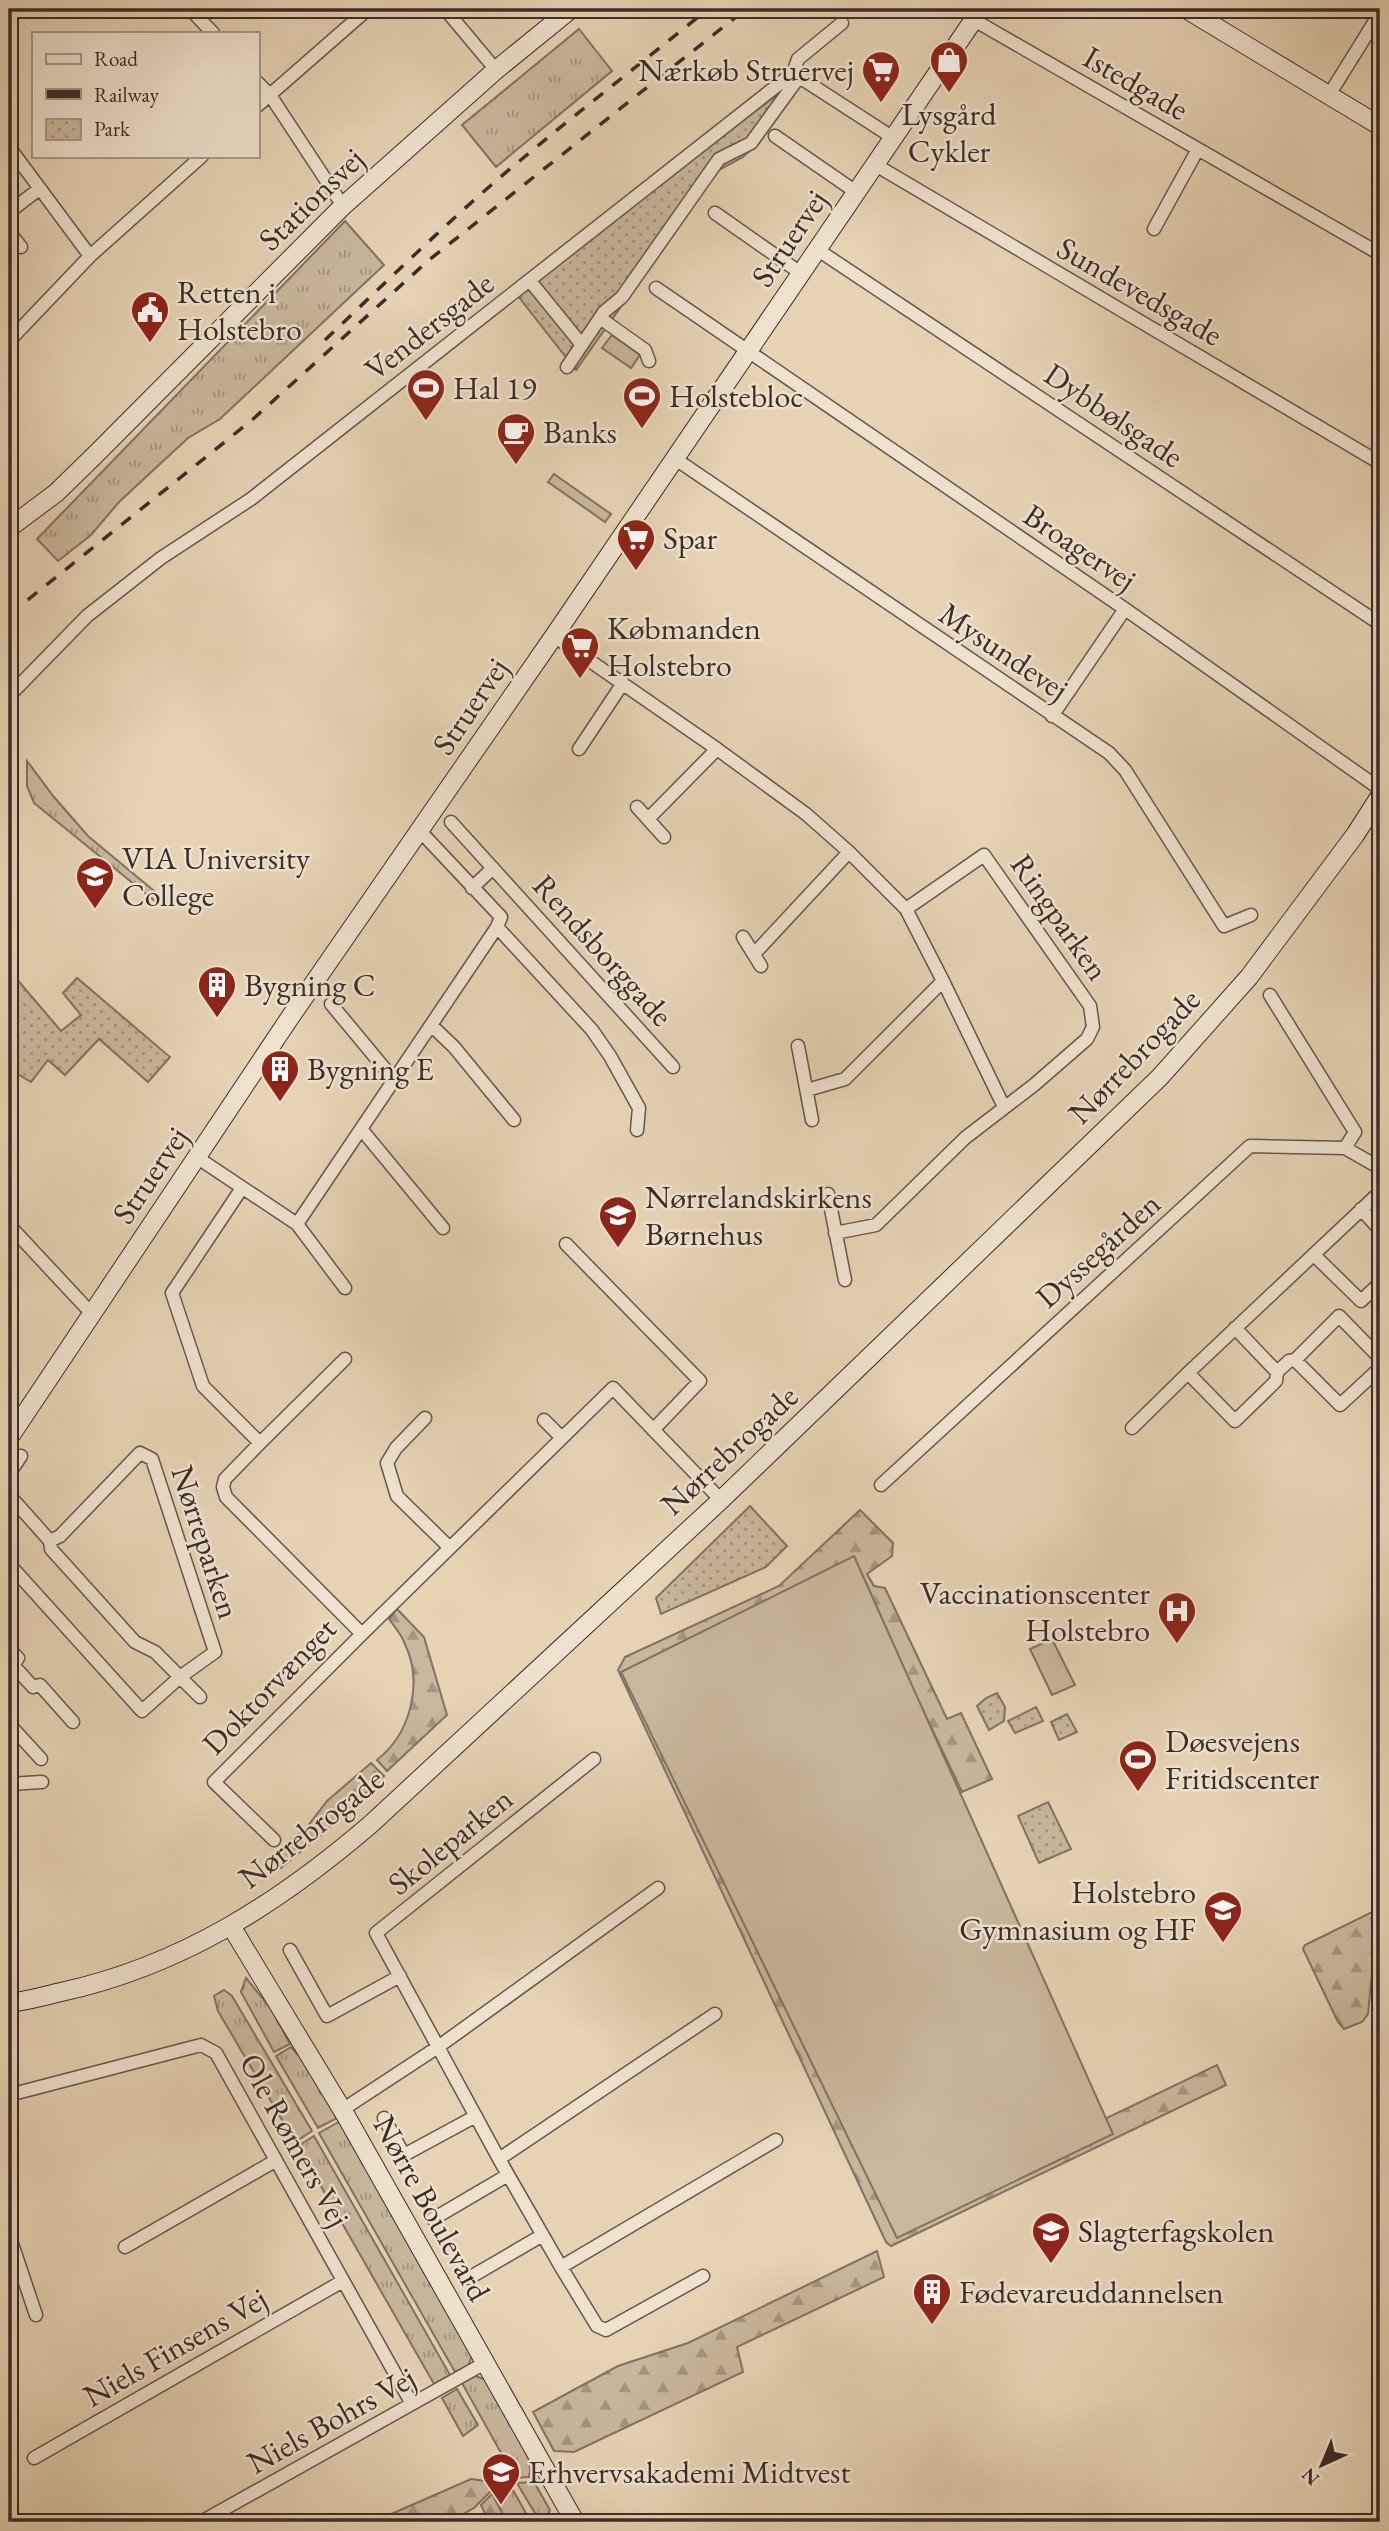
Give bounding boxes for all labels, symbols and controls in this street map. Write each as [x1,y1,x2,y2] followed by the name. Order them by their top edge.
[32,32,259,158] legend
[1076,36,1196,130] street label: Istedgade
[928,39,970,94] shop icon: Lysgård Cykler
[94,45,138,72] text: Road
[638,49,854,91] place label: Nærkøb Struervej
[860,49,902,104] supermarket icon: Nærkøb Struervej
[94,81,160,108] text: Railway
[901,93,997,172] place label: Lysgård Cykler
[94,115,131,142] text: Park
[249,138,373,260] street label: Stationsvej
[741,181,837,295] street label: Struervej
[1050,227,1230,355] street label: Sundevedsgade
[356,262,502,390] street label: Vendersgade
[177,271,302,350] place label: Retten i Holstebro
[129,289,171,344] public building icon: Retten i Holstebro
[1036,353,1192,477] street label: Dybbølsgade
[405,367,447,422] sports icon: Hal 19
[453,367,537,409] place label: Hal 19
[621,375,663,430] sports icon: Holstebloc
[669,375,803,417] place label: Holstebloc
[495,411,537,466] cafe icon: Banks
[543,411,617,453] place label: Banks
[1015,494,1145,600] street label: Broagervej
[615,517,657,572] supermarket icon: Spar
[663,517,718,559] place label: Spar
[931,592,1077,710] street label: Mysundevej
[607,607,761,686] place label: Købmanden Holstebro
[559,625,601,680] supermarket icon: Købmanden Holstebro
[422,649,518,763] street label: Struervej
[122,837,311,916] place label: VIA University College
[1001,845,1119,989] street label: Ringparken
[74,855,116,910] school or university icon: VIA University College
[523,865,683,1035] street label: Rendsborggade
[196,964,238,1019] building icon: Bygning C
[244,964,375,1006] place label: Bygning C
[1059,979,1209,1133] street label: Nørrebrogade
[259,1048,301,1103] building icon: Bygning E
[307,1048,434,1090] place label: Bygning E
[102,1118,198,1232] street label: Struervej
[645,1176,872,1255] place label: Nørrelandskirkens Børnehus
[1027,1183,1169,1317] street label: Dyssegården
[597,1194,639,1249] school or university icon: Nørrelandskirkens Børnehus
[651,1376,807,1524] street label: Nørrebrogade
[162,1460,250,1624] street label: Nørreparken
[920,1572,1150,1651] place label: Vaccinationscenter Holstebro
[1156,1590,1198,1645] hospital icon: Vaccinationscenter Holstebro
[193,1608,345,1764] street label: Doktorvænget
[1165,1720,1320,1799] place label: Døesvejens Fritidscenter
[1117,1738,1159,1793] sports icon: Døesvejens Fritidscenter
[230,1758,392,1898] street label: Nørrebrogade
[379,1778,521,1904] street label: Skoleparken
[959,1871,1196,1950] place label: Holstebro Gymnasium og HF
[1202,1889,1244,1944] school or university icon: Holstebro Gymnasium og HF
[230,2046,360,2234] street label: Ole Rømers Vej
[364,2108,501,2309] street label: Nørre Boulevard
[1030,2210,1072,2265] school or university icon: Slagterfagskolen
[1078,2210,1274,2252] place label: Slagterfagskolen
[911,2271,953,2326] building icon: Fødevareuddannelsen
[959,2271,1224,2313] place label: Fødevareuddannelsen
[75,2277,275,2417] street label: Niels Finsens Vej
[239,2357,423,2483] street label: Niels Bohrs Vej
[1288,2430,1358,2500] north arrow
[480,2451,522,2506] school or university icon: Erhvervsakademi Midtvest
[528,2451,851,2493] place label: Erhvervsakademi Midtvest
[1296,2462,1325,2491] text: N

